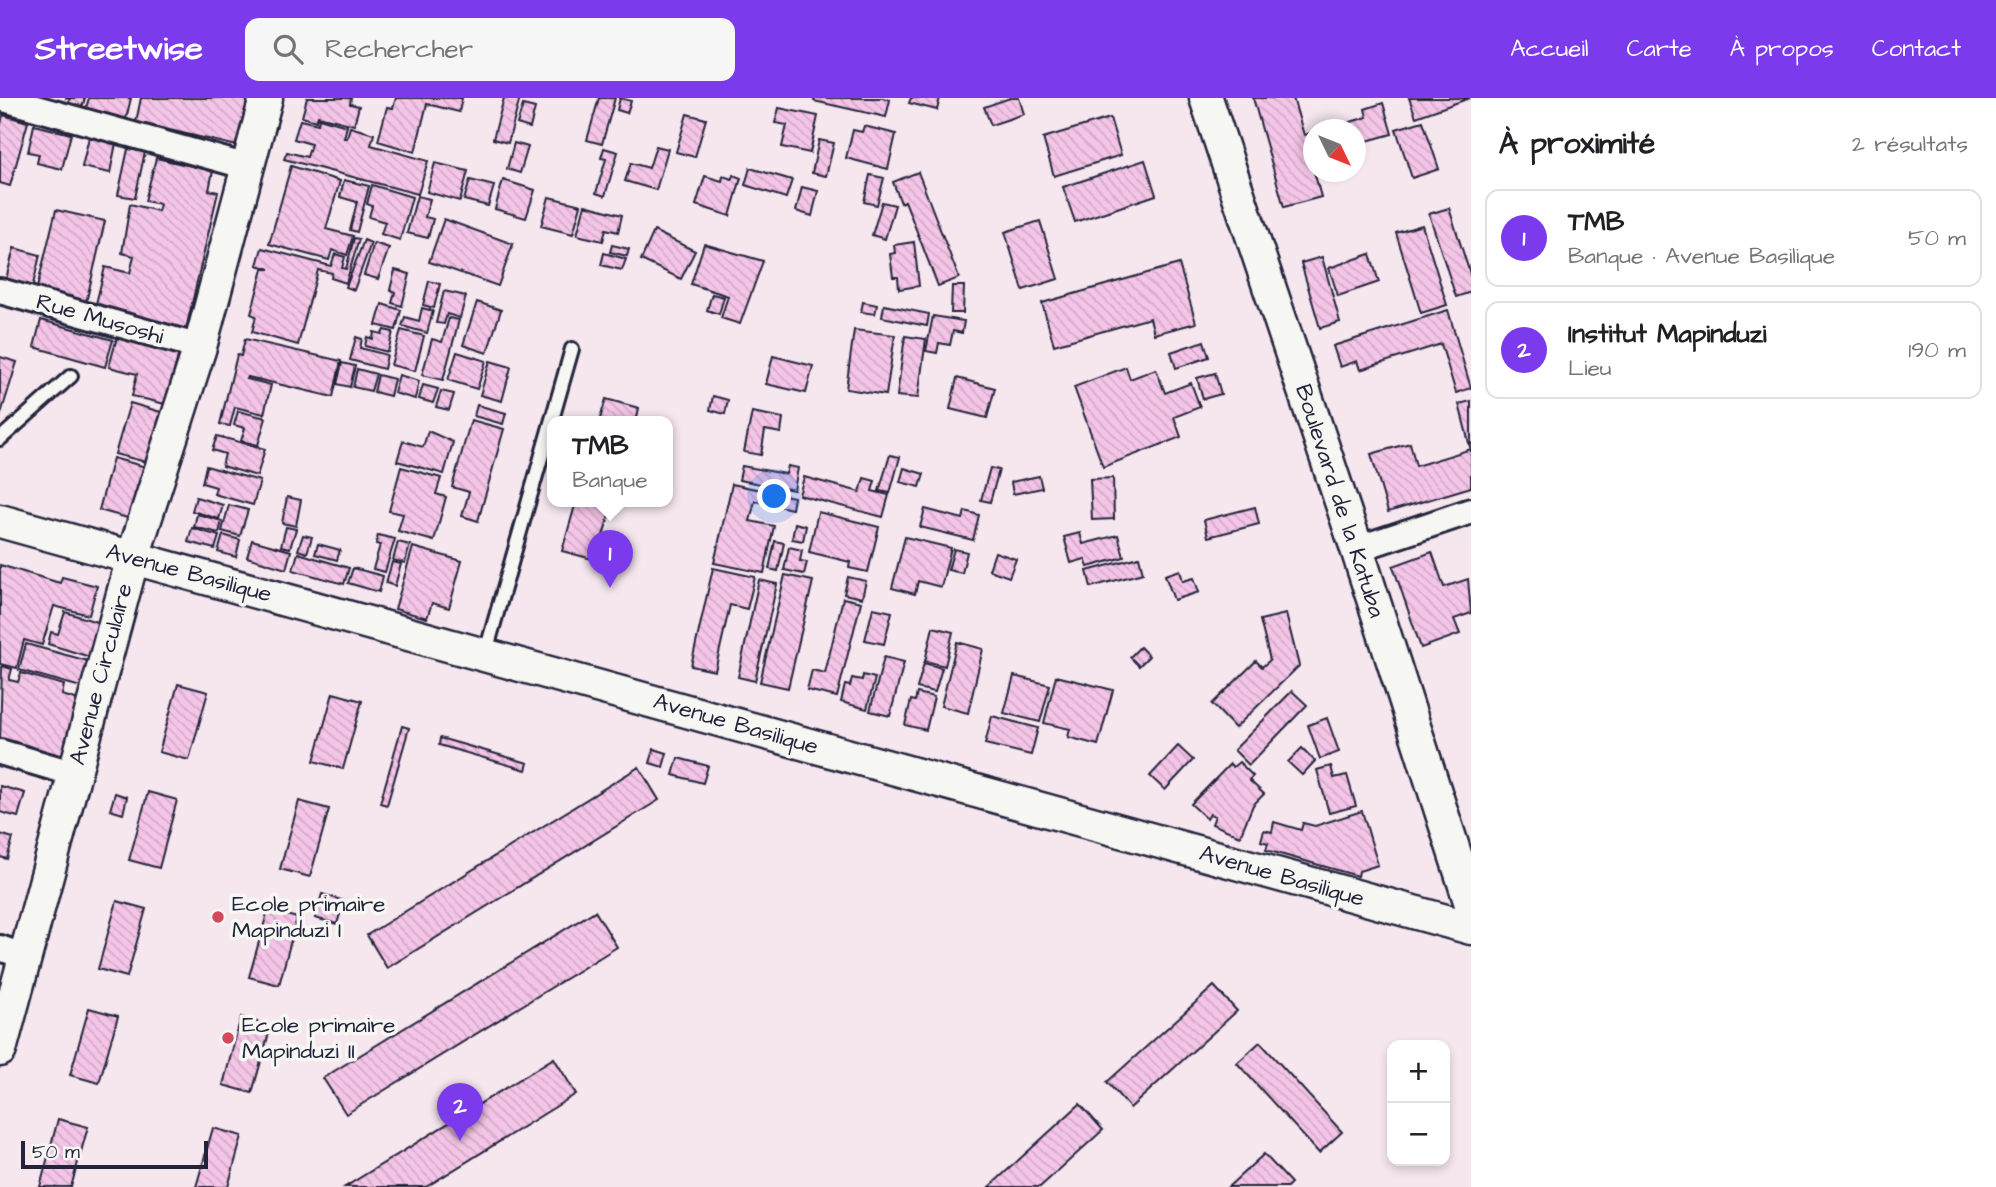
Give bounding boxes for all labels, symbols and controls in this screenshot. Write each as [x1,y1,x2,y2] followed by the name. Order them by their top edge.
[245,18,735,81] search box
[35,26,203,72] text: Streetwise
[269,30,307,68] icon: search
[325,31,473,67] text: Rechercher
[1510,32,1589,66] text: Accueil
[1627,32,1692,66] text: Carte
[1730,32,1834,66] text: À propos
[1872,32,1961,66] text: Contact
[1303,119,1366,182] north arrow
[1499,123,1655,165] text: À proximité
[1852,128,1968,160] text: 2 résultats
[1568,204,1624,240] text: TMB
[1523,222,1525,254] text: 1
[1908,222,1966,254] text: 50 m
[1568,240,1835,272] text: Banque · Avenue Basilique
[32,286,168,353] street label: Rue Musoshi
[1568,316,1767,352] text: Institut Mapinduzi
[1517,334,1531,366] text: 2
[1908,334,1966,366] text: 190 m
[1568,352,1612,384] text: Lieu
[1287,380,1393,622] street label: Boulevard de la Katuba
[547,416,673,507] popup
[572,428,628,464] text: TMB
[572,464,648,496] text: Banque
[757,479,791,513] your location
[587,530,633,588] pin: 1
[103,536,275,610] street label: Avenue Basilique
[61,580,141,768] street label: Avenue Circulaire
[650,685,822,763] street label: Avenue Basilique
[1196,837,1368,915] street label: Avenue Basilique
[232,888,386,946] place label: Ecole primaire Mapinduzi I
[210,909,226,925] marker: Ecole primaire Mapinduzi I
[242,1009,396,1067] place label: Ecole primaire Mapinduzi II
[220,1030,236,1046] marker: Ecole primaire Mapinduzi II
[1387,1040,1450,1166] map controls
[1387,1040,1450,1103] button: +
[437,1083,483,1141] pin: 2
[1387,1103,1450,1166] button: −
[21,1138,208,1170] scale bar
[32,1139,80,1166] text: 50 m

